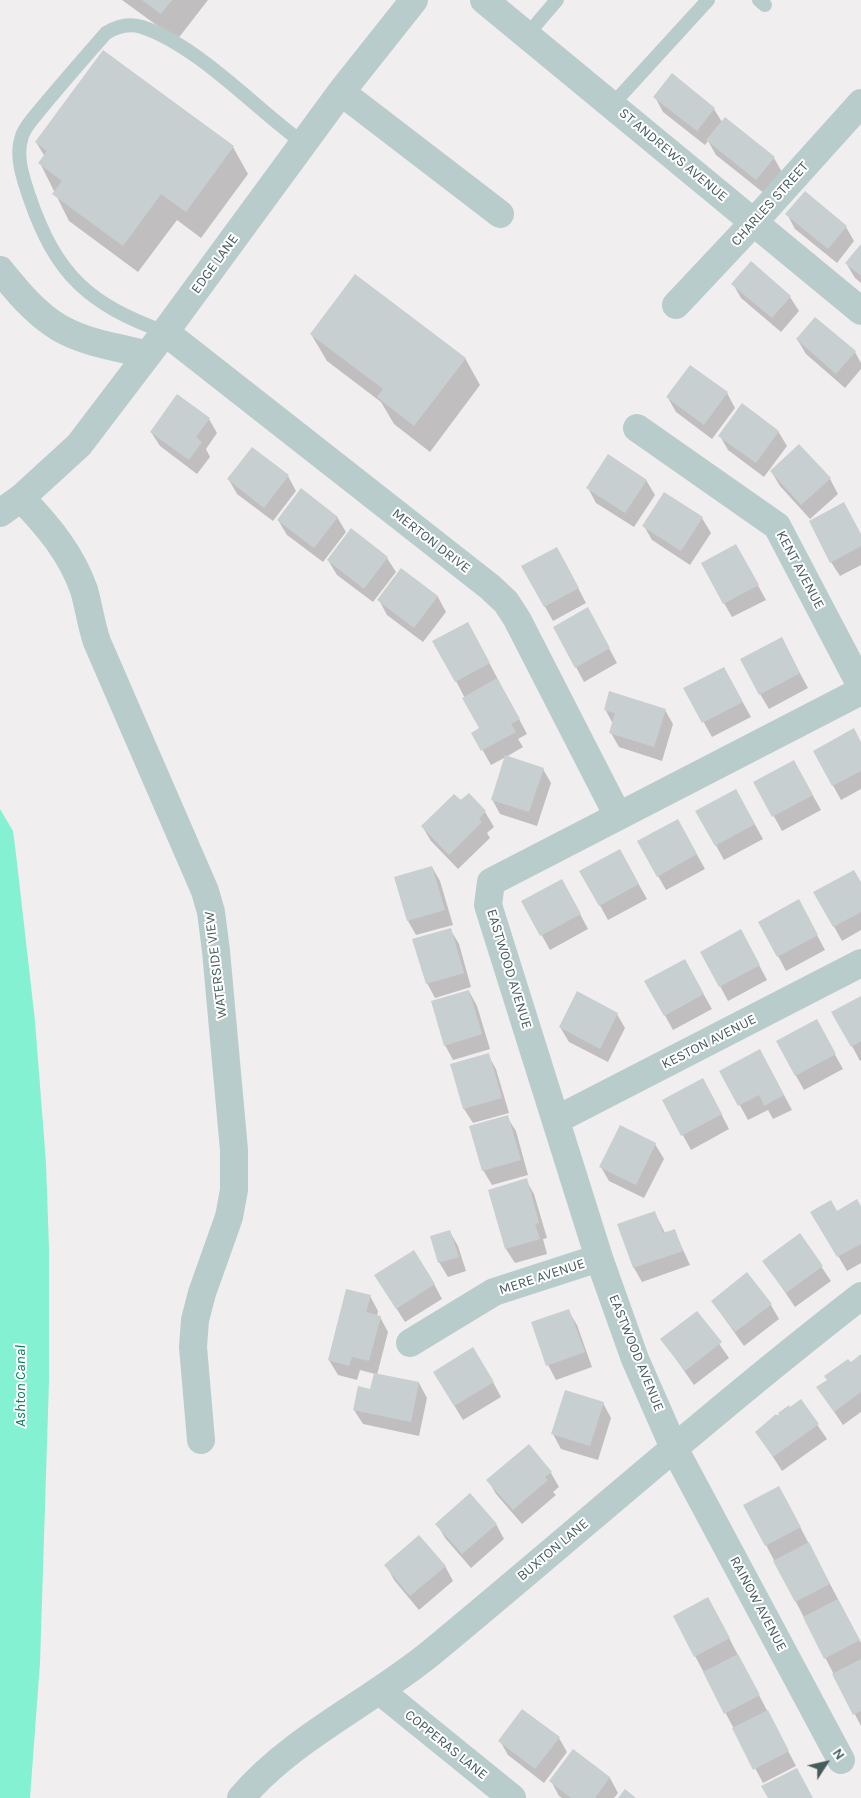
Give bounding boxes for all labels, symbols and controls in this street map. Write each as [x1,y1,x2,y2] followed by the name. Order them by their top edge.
[615,105,731,205] street label: ST ANDREWS AVENUE
[728,158,812,250] street label: CHARLES STREET
[188,231,242,297] street label: EDGE LANE
[389,505,473,577] street label: MERTON DRIVE
[772,528,828,612] street label: KENT AVENUE
[483,907,535,1031] street label: EASTWOOD AVENUE
[201,910,231,1020] street label: WATERSIDE VIEW
[659,1011,759,1073] street label: KESTON AVENUE
[497,1255,587,1299] street label: MERE AVENUE
[605,1292,667,1414] street label: EASTWOOD AVENUE
[12,1345,30,1427] water label: Ashton Canal
[514,1515,592,1585] street label: BUXTON LANE
[726,1554,790,1654] street label: RAINOW AVENUE
[401,1707,491,1783] street label: COPPERAS LANE
[801,1738,851,1788] north arrow
[829,1745,849,1763] text: N

